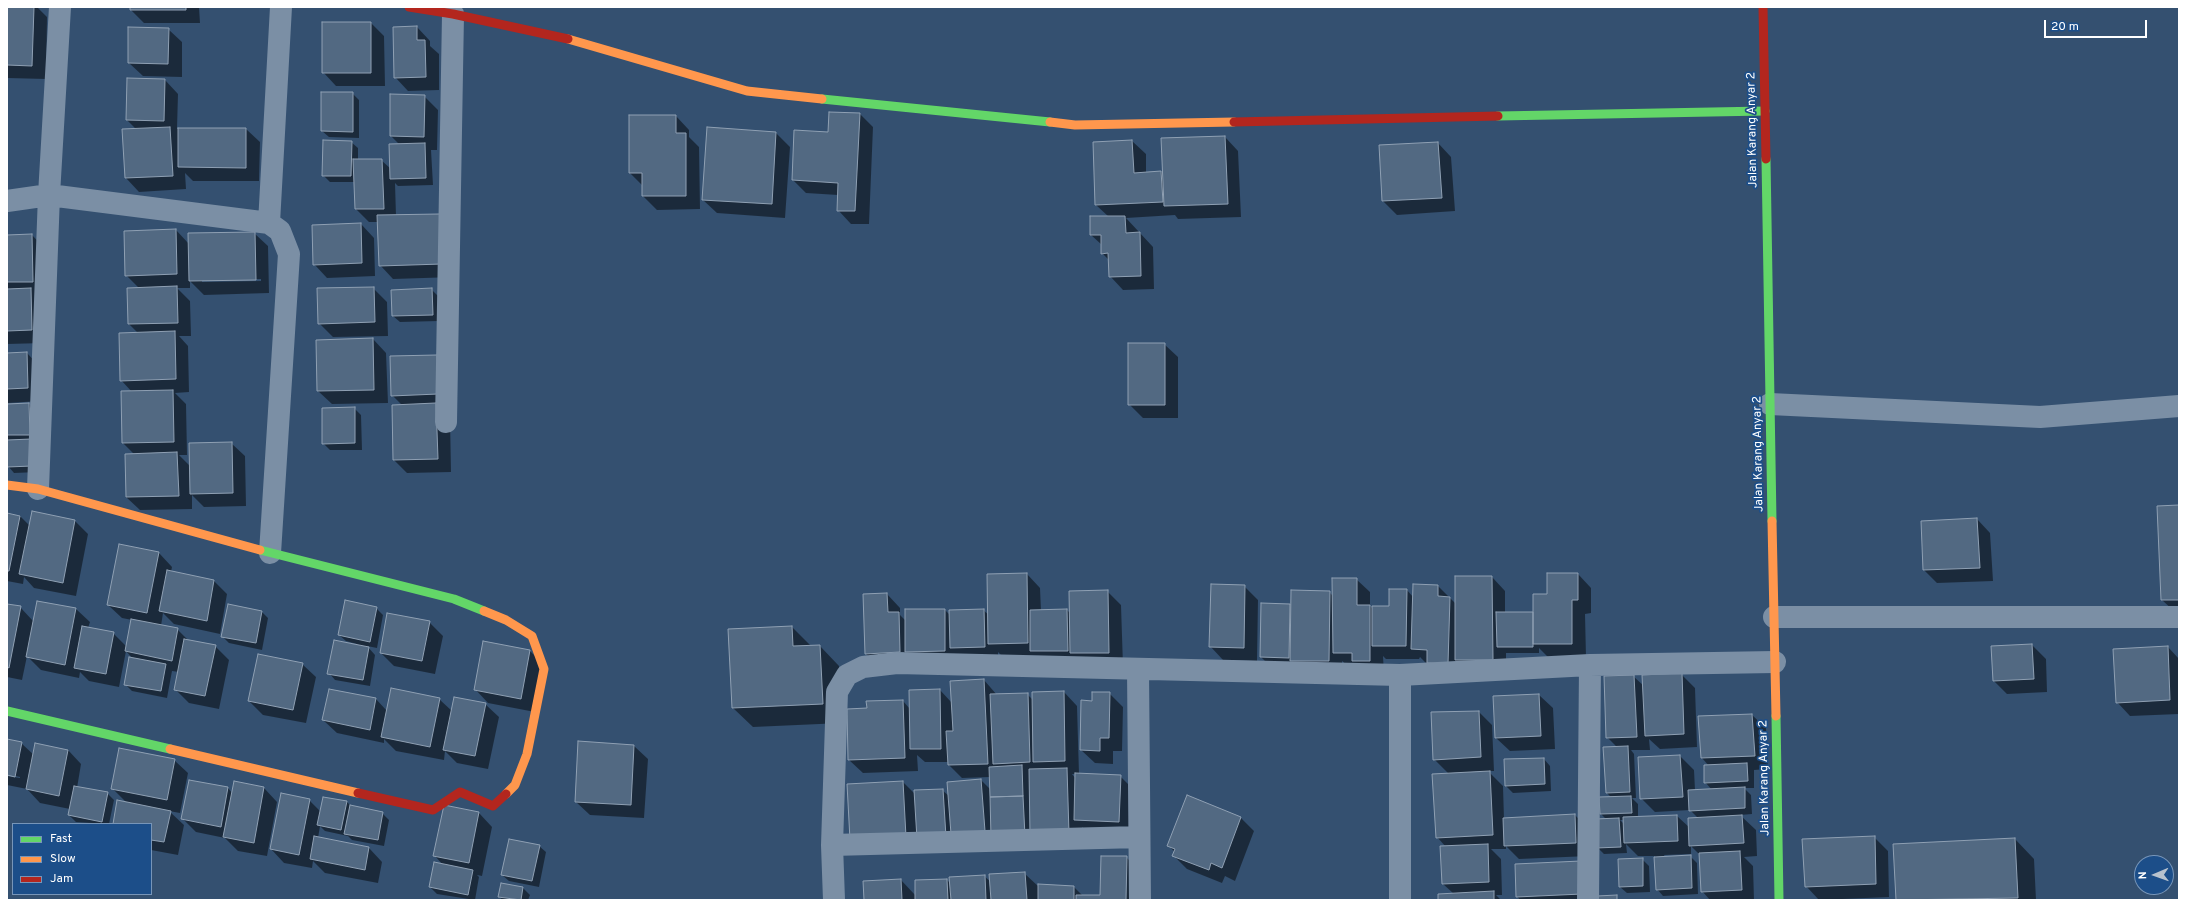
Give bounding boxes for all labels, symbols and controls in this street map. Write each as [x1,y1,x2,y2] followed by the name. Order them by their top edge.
[2046,12,2149,38] scale bar
[2051,19,2079,35] text: 20 m
[1745,72,1761,188] street label: Jalan Karang Anyar 2
[1751,396,1767,512] street label: Jalan Karang Anyar 2
[1757,720,1773,836] street label: Jalan Karang Anyar 2
[12,823,152,895] legend
[50,831,72,847] text: Fast
[50,851,76,867] text: Slow
[2134,855,2174,895] north arrow
[50,871,73,887] text: Jam
[2136,871,2150,880] text: N

